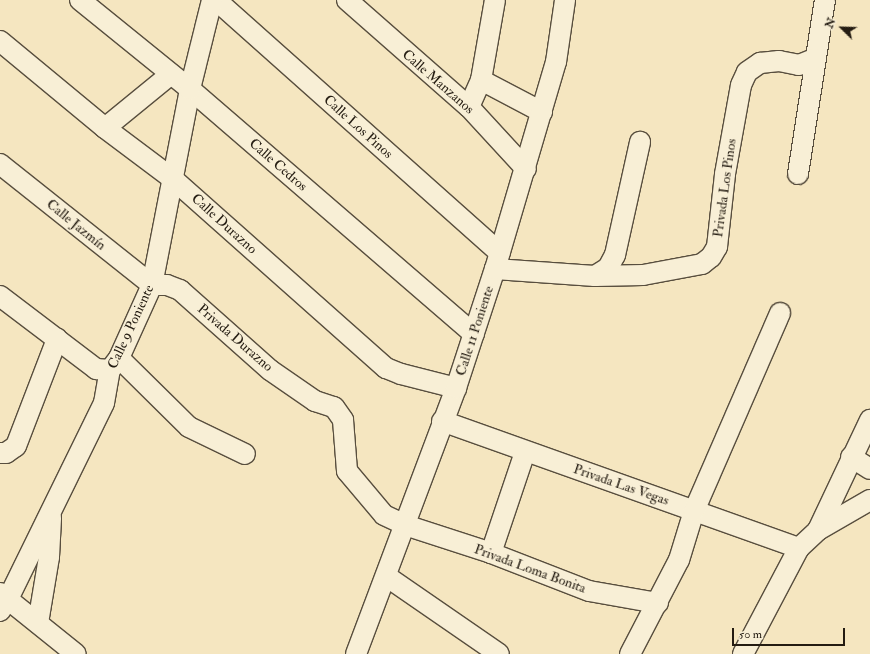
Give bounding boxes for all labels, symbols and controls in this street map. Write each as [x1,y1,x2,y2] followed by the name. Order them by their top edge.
[822,8,862,48] north arrow
[823,16,838,30] text: N
[399,46,477,118] street label: Calle Manzanos
[320,92,396,162] street label: Calle Los Pinos
[245,135,311,195] street label: Calle Cedros
[710,138,740,238] street label: Privada Los Pinos
[188,190,260,258] street label: Calle Durazno
[43,196,109,254] street label: Calle Jazmín
[104,282,158,372] street label: Calle 9 Poniente
[453,284,497,378] street label: Calle 11 Poniente
[194,301,276,375] street label: Privada Durazno
[571,461,671,509] street label: Privada Las Vegas
[472,541,588,597] street label: Privada Loma Bonita
[734,620,847,646] scale bar
[739,627,762,642] text: 50 m

